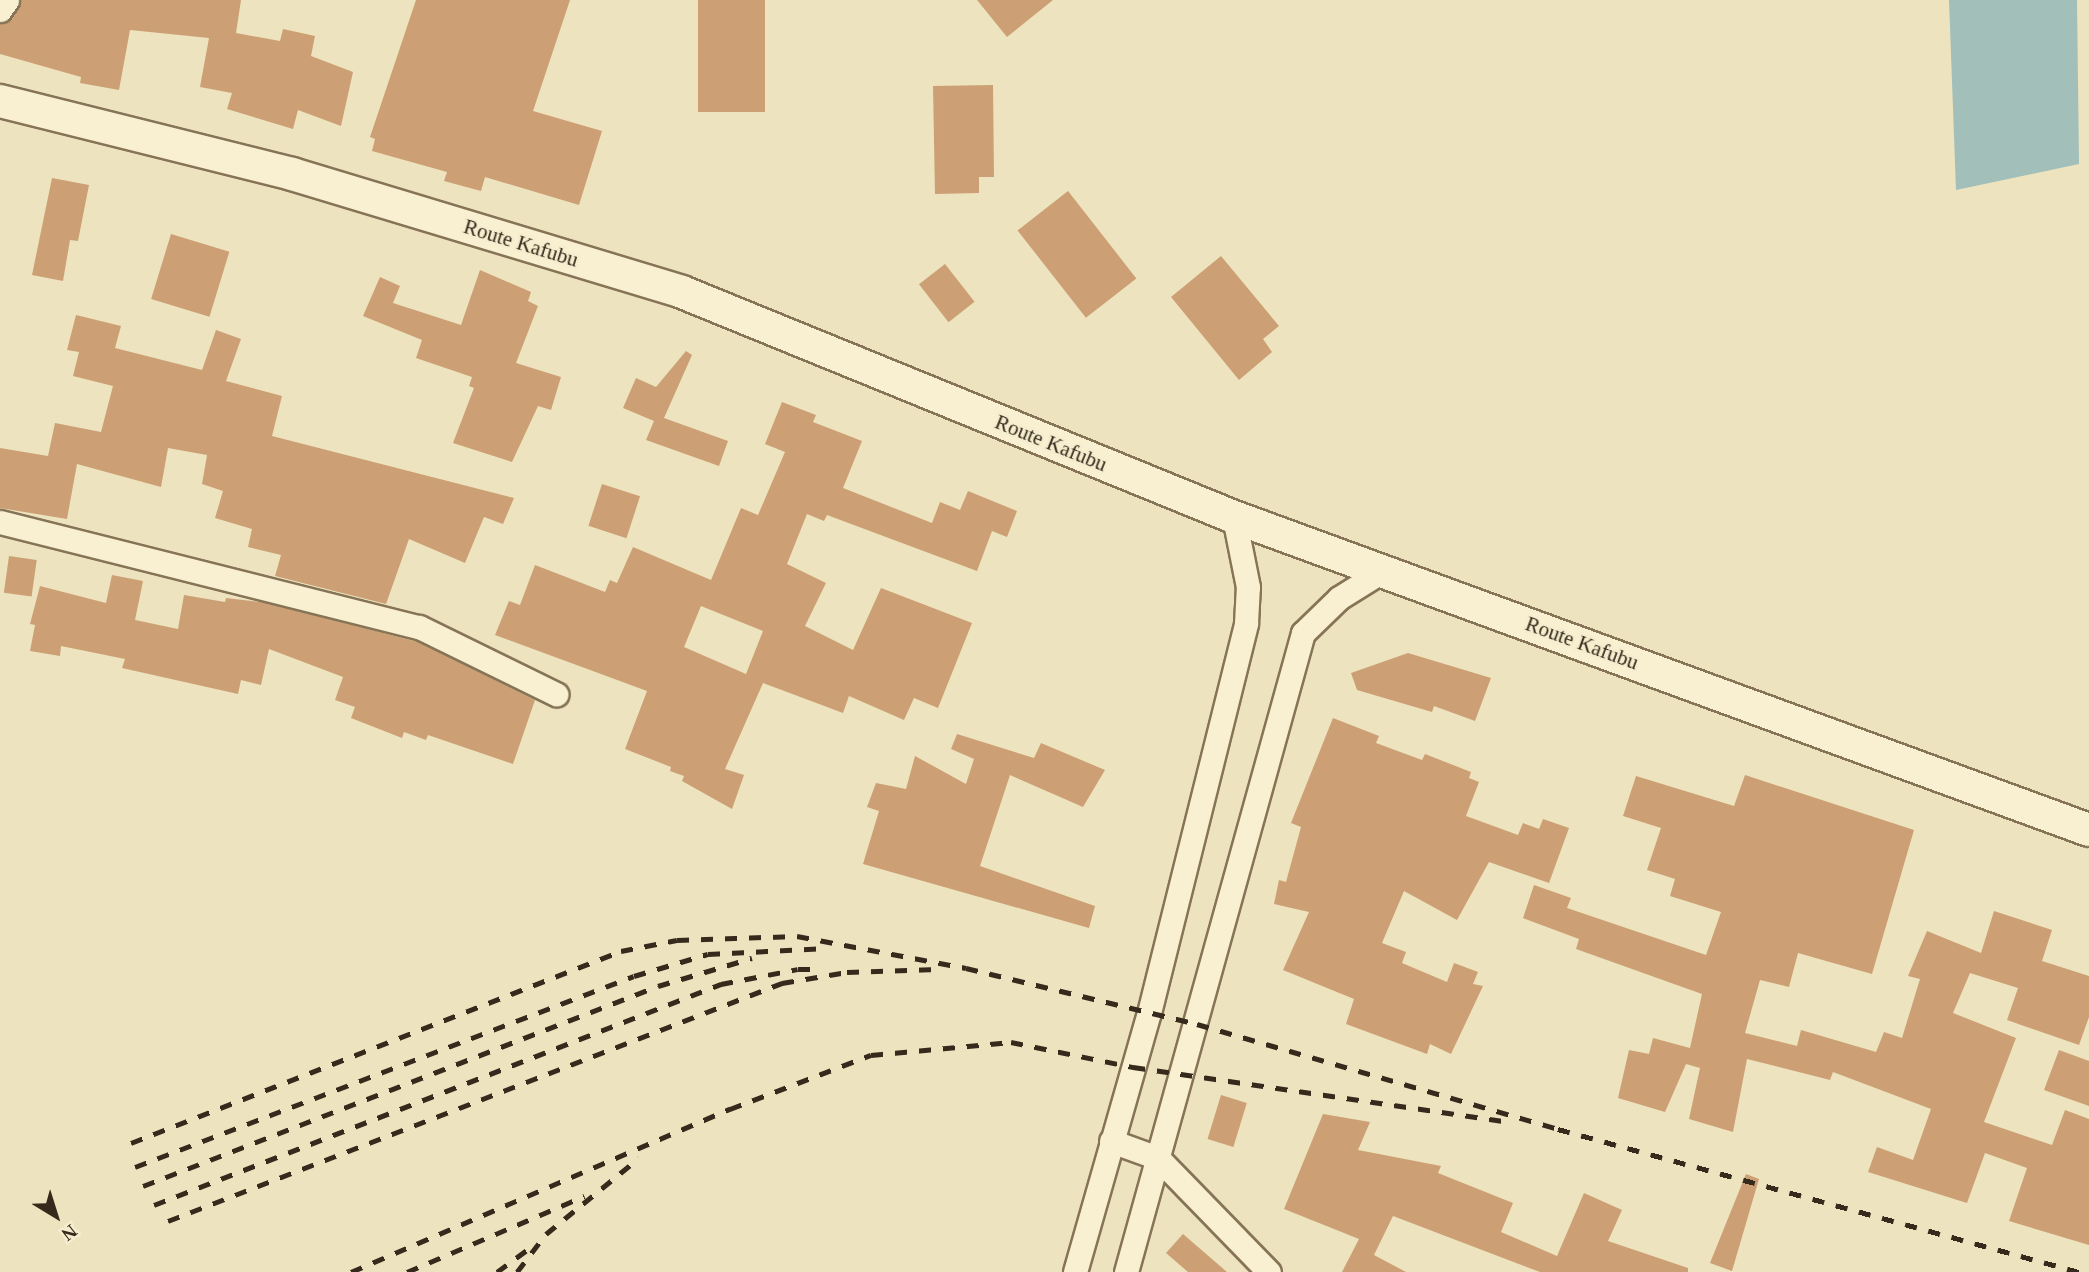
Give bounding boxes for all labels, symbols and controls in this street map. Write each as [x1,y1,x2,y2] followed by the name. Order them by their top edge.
[461,214,581,272] street label: Route Kafubu
[991,409,1111,477] street label: Route Kafubu
[1522,611,1642,675] street label: Route Kafubu
[21,1181,91,1251] north arrow
[57,1220,81,1245] text: N

